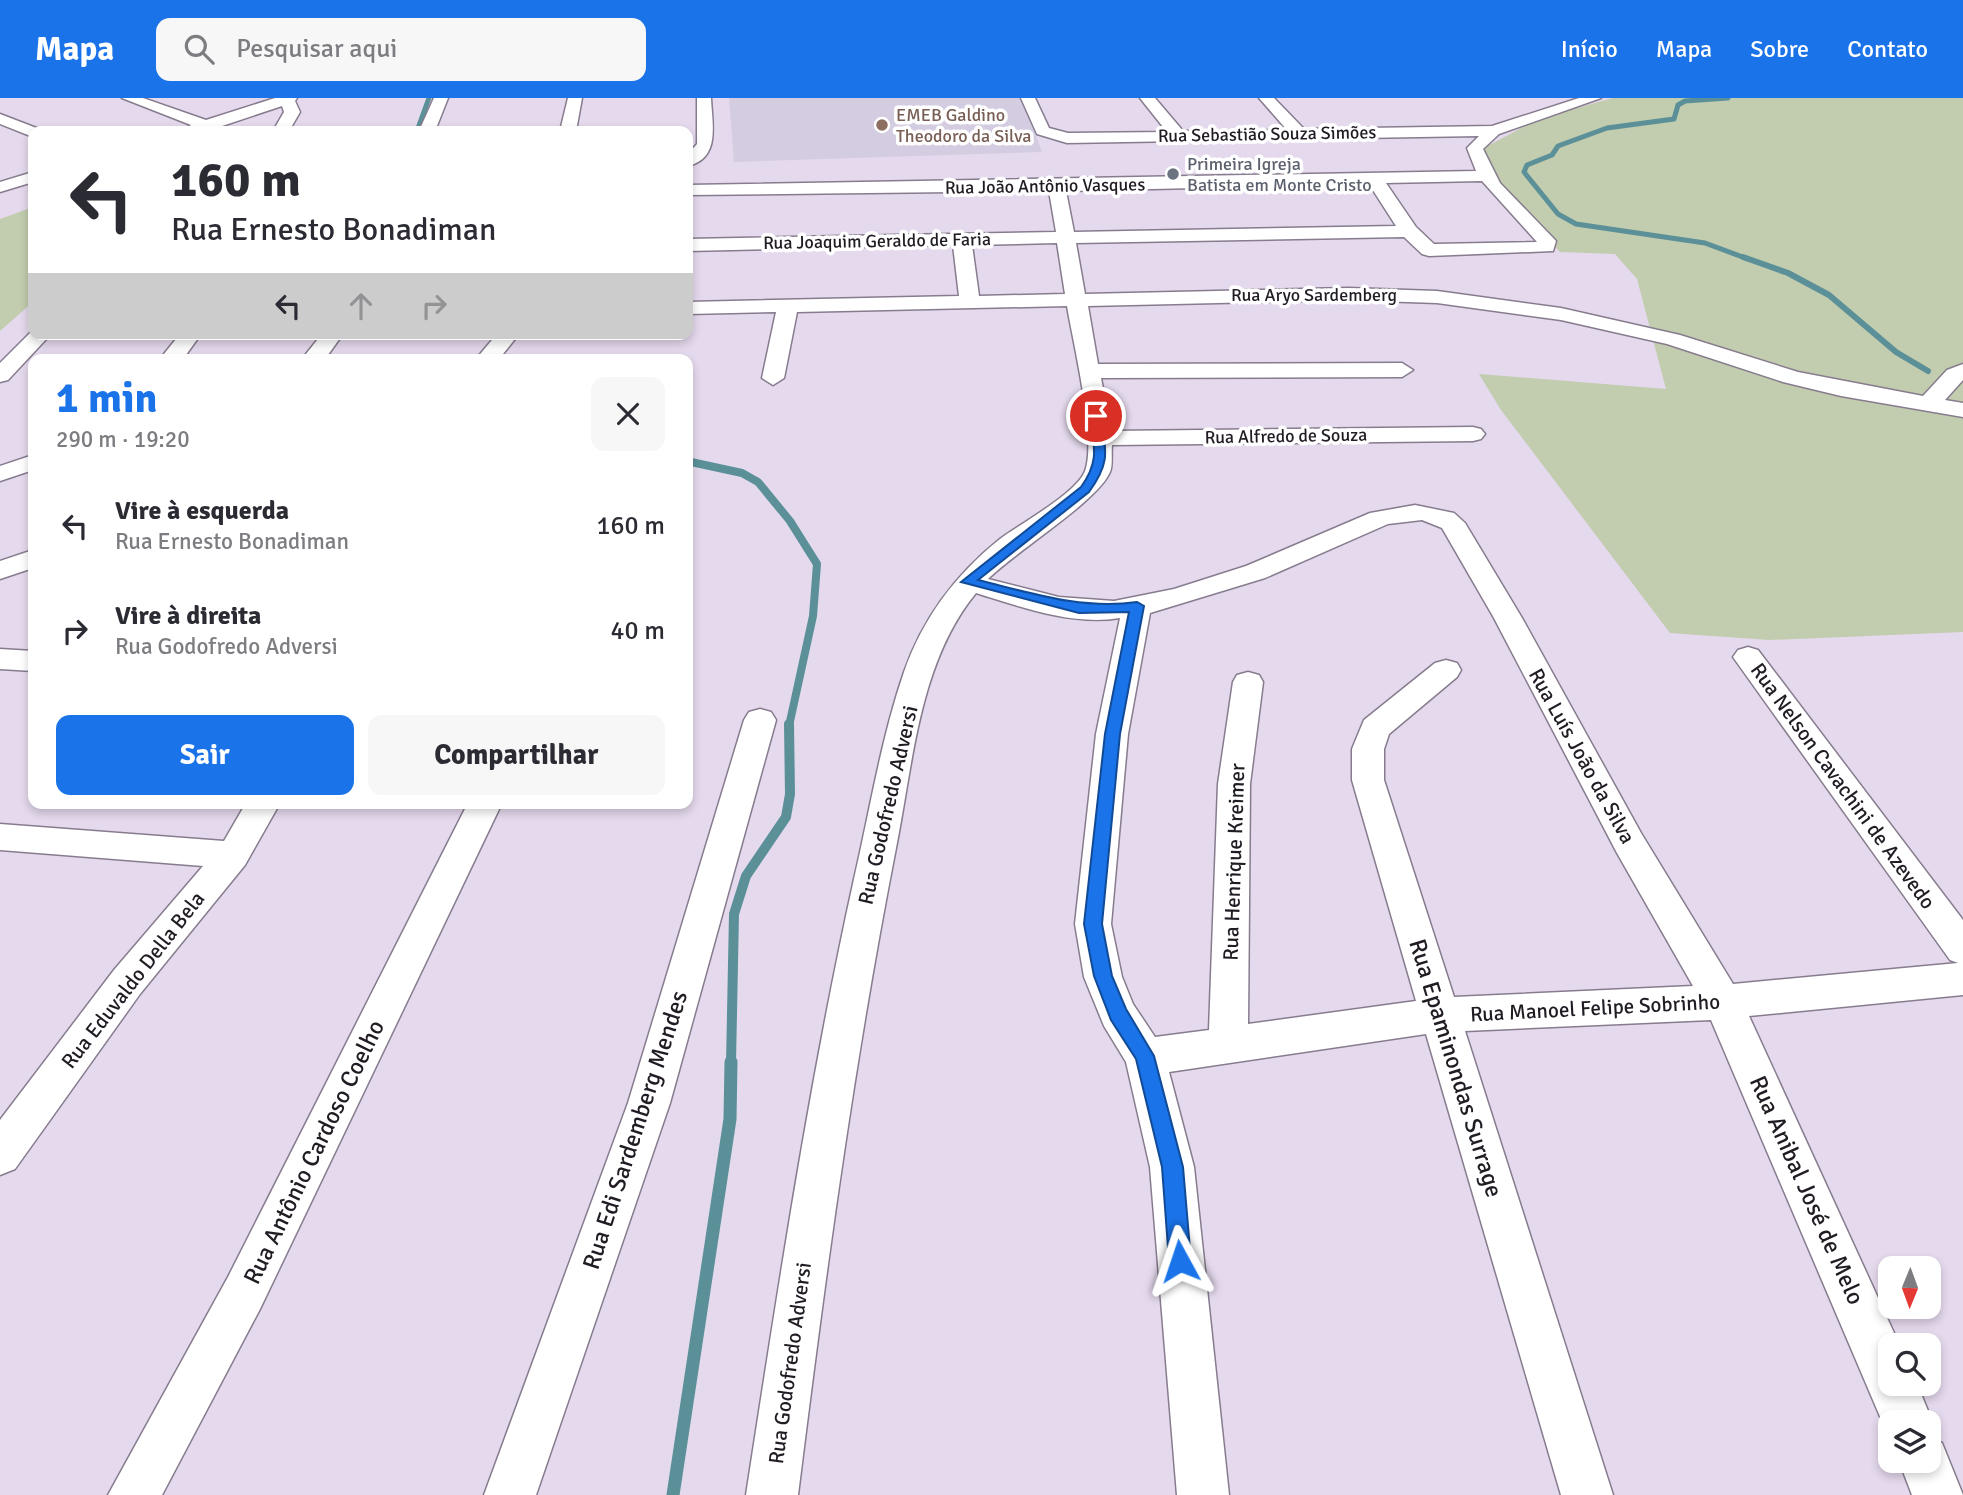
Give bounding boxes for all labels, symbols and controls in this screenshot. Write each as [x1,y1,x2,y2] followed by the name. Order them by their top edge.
[156,18,646,81] search box
[35,29,114,70] text: Mapa
[180,30,218,68] icon: search
[236,33,397,65] text: Pesquisar aqui
[1561,34,1618,64] text: Início
[1656,34,1712,64] text: Mapa
[1750,34,1809,64] text: Sobre
[1847,34,1928,64] text: Contato
[896,104,1031,147] place label: EMEB Galdino Theodoro da Silva
[874,117,890,133] marker: EMEB Galdino Theodoro da Silva
[1158,121,1376,147] street label: Rua Sebastião Souza Simões
[171,150,301,210] text: 160 m
[1187,153,1372,196] place label: Primeira Igreja Batista em Monte Cristo
[56,154,147,245] icon: left
[1165,166,1181,182] marker: Primeira Igreja Batista em Monte Cristo
[945,173,1145,199] street label: Rua João Antônio Vasques
[171,210,497,249] text: Rua Ernesto Bonadiman
[763,228,991,254] street label: Rua Joaquim Geraldo de Faria
[1231,284,1397,306] street label: Rua Aryo Sardemberg
[269,287,307,325] icon: left
[342,287,380,325] icon: ahead
[415,287,453,325] icon: right
[56,373,157,424] text: 1 min
[591,377,665,451] button: close
[1066,386,1126,446] pin
[1077,397,1115,435] icon: arrive
[1204,424,1368,448] street label: Rua Alfredo de Souza
[56,425,190,454] text: 290 m · 19:20
[115,495,289,527] text: Vire à esquerda
[56,507,94,545] icon: left
[596,510,665,542] text: 160 m
[115,527,349,556] text: Rua Ernesto Bonadiman
[115,600,261,632] text: Vire à direita
[56,612,94,650] icon: right
[610,615,665,647] text: 40 m
[115,632,338,661] text: Rua Godofredo Adversi
[1745,658,1941,914] street label: Rua Nelson Cavachini de Azevedo
[1523,664,1641,848] street label: Rua Luís João da Silva
[852,703,924,907] street label: Rua Godofredo Adversi
[56,715,354,795] button: Sair
[368,715,665,795] button: Compartilhar
[1218,763,1250,961] street label: Rua Henrique Kreimer
[56,886,210,1074] street label: Rua Eduvaldo Della Bela
[1402,935,1510,1201] street label: Rua Epaminondas Surrage
[576,987,694,1273] street label: Rua Edi Sardemberg Mendes
[1469,988,1721,1028] street label: Rua Manoel Felipe Sobrinho
[237,1015,391,1289] street label: Rua Antônio Cardoso Coelho
[1743,1071,1871,1309] street label: Rua Anibal José de Melo
[1143,1224,1217,1298] position arrow
[1878,1256,1941,1320] north arrow
[1878,1256,1941,1473] map controls
[763,1260,817,1466] street label: Rua Godofredo Adversi
[1878,1333,1941,1396] button: search
[1878,1410,1941,1473] button: layers

